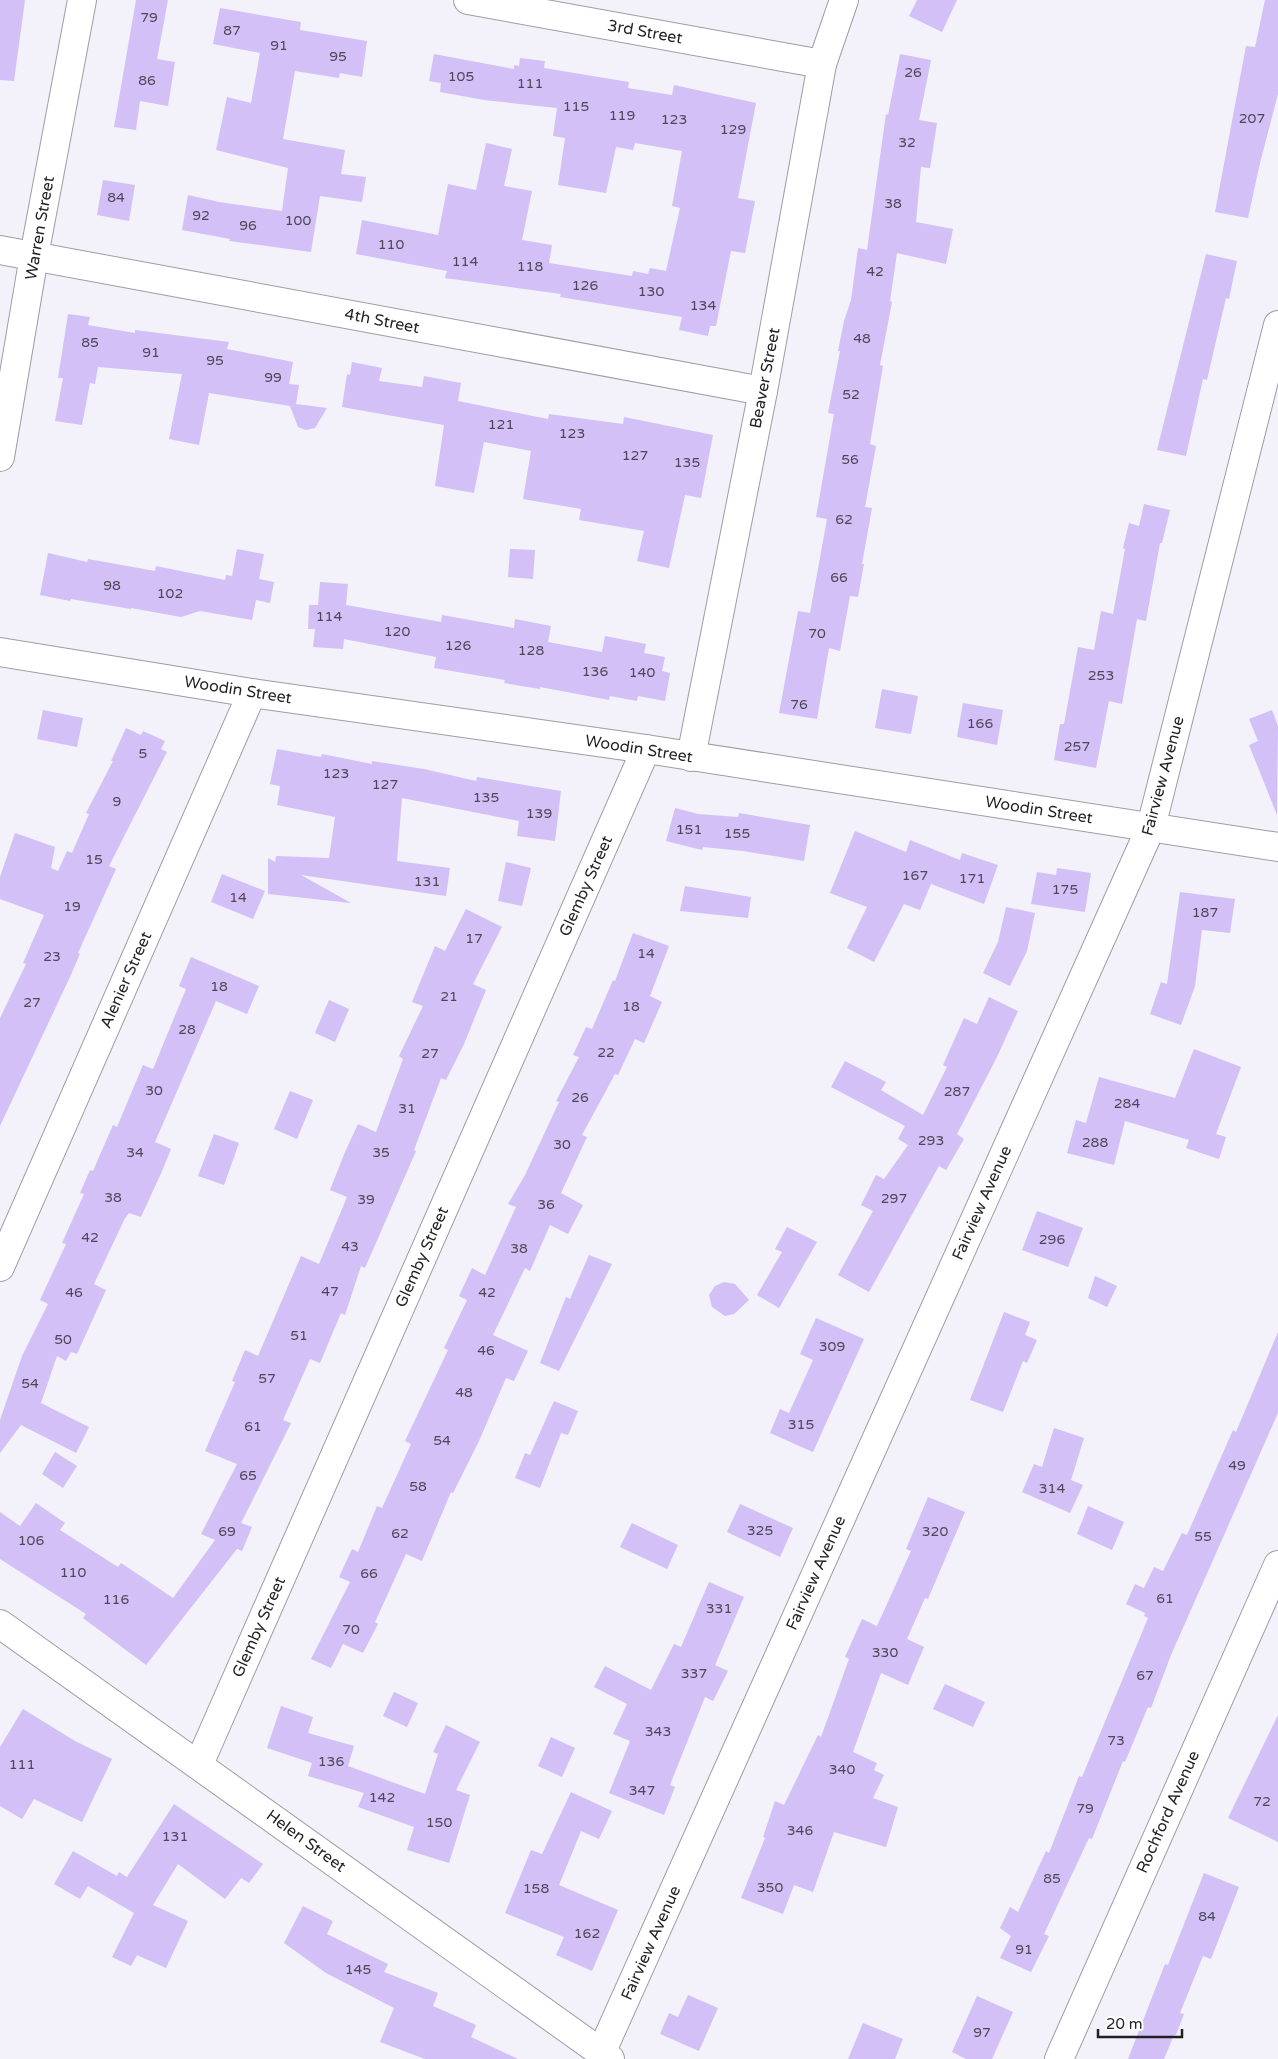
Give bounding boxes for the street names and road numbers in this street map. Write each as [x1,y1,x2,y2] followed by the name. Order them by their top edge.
[606,16,684,48] street label: 3rd Street
[21,174,59,282] street label: Warren Street
[343,304,421,338] street label: 4th Street
[745,326,785,430] street label: Beaver Street
[183,672,293,708] street label: Woodin Street
[1137,714,1189,838] street label: Fairview Avenue
[584,731,694,767] street label: Woodin Street
[984,792,1094,828] street label: Woodin Street
[555,832,617,940] street label: Glemby Street
[96,929,156,1031] street label: Alenier Street
[948,1143,1016,1263] street label: Fairview Avenue
[391,1203,453,1311] street label: Glemby Street
[782,1513,850,1633] street label: Fairview Avenue
[228,1573,290,1681] street label: Glemby Street
[1132,1748,1204,1876] street label: Rochford Avenue
[262,1805,350,1877] street label: Helen Street
[617,1883,685,2003] street label: Fairview Avenue

